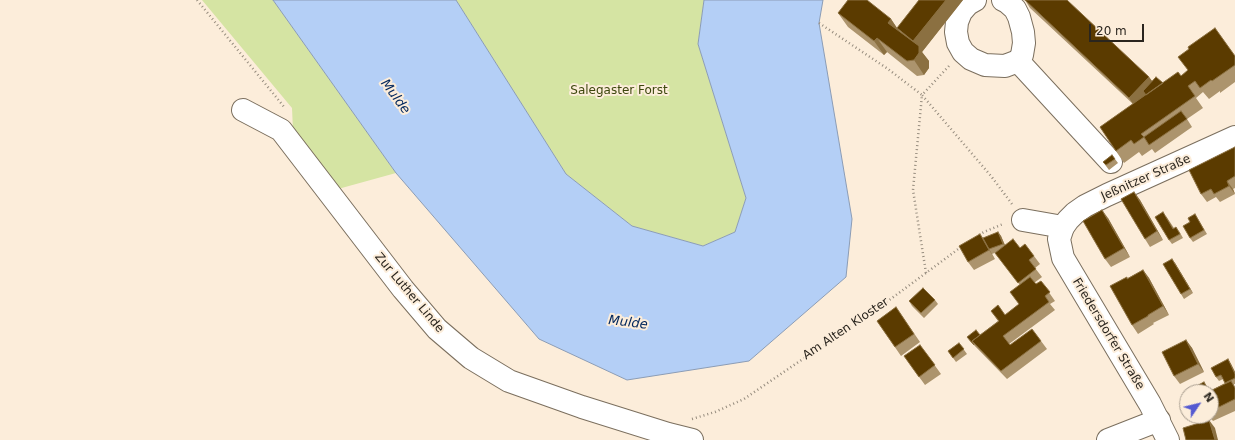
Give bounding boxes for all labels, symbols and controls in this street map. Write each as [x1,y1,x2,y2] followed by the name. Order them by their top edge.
[1091,16,1146,42] scale bar
[1096,24,1127,38] text: 20 m
[377,77,413,117] water label: Mulde
[570,84,668,98] park label: Salegaster Forst
[1099,152,1193,204] street label: Jeßnitzer Straße
[371,250,447,336] street label: Zur Luther Linde
[1069,276,1147,392] street label: Friedersdorfer Straße
[800,295,892,363] street label: Am Alten Kloster
[608,313,648,333] water label: Mulde
[1179,384,1219,424] north arrow
[1200,390,1216,405] text: N

